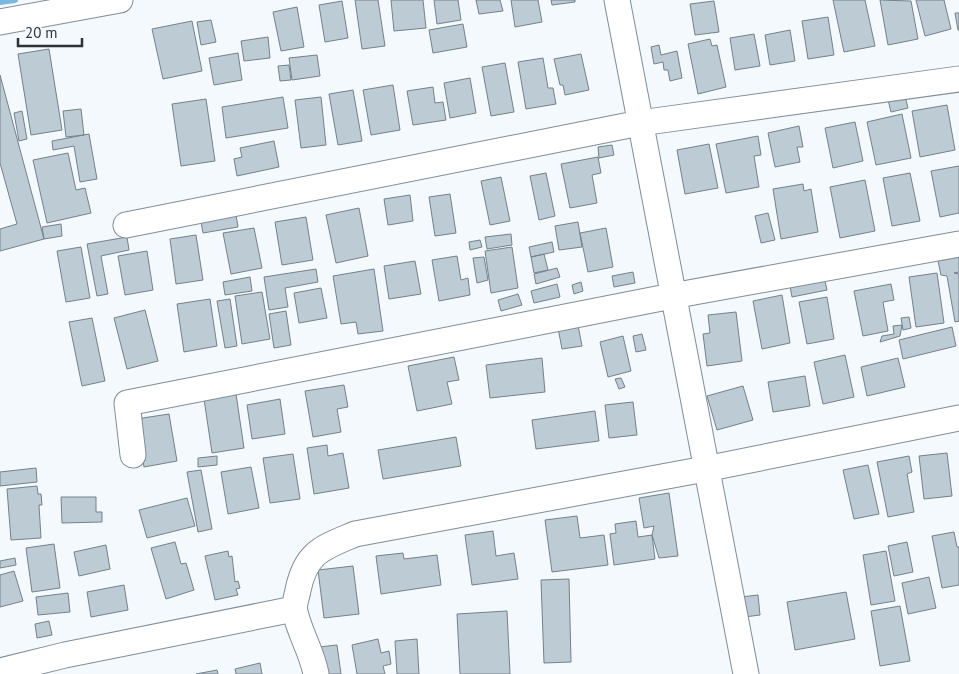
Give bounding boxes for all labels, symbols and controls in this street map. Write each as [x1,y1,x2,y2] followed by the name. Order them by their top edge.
[18,15,81,47] scale bar
[25,23,58,42] text: 20 m

